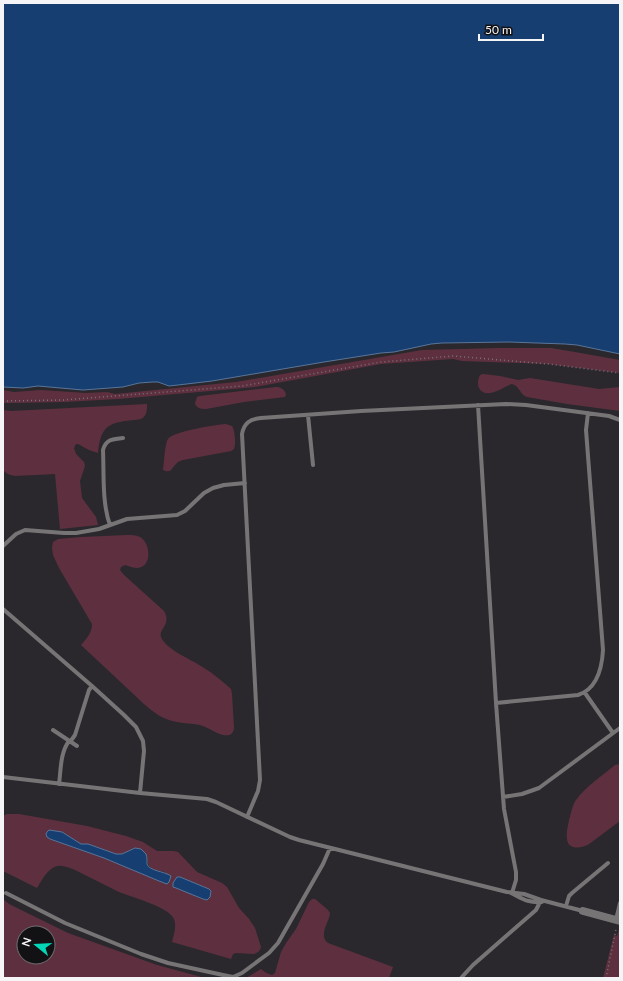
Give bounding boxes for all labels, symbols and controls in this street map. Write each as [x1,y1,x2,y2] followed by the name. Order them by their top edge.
[479,16,543,42] scale bar
[485,22,512,37] text: 50 m
[16,925,56,965] north arrow
[19,936,34,948] text: N

